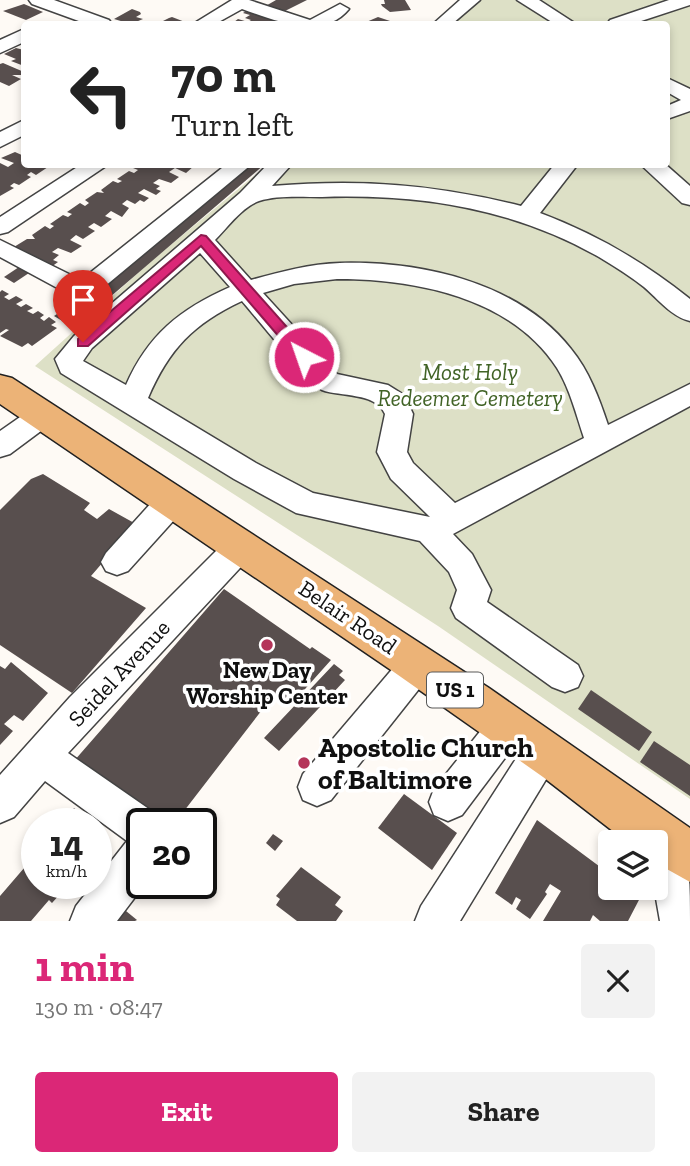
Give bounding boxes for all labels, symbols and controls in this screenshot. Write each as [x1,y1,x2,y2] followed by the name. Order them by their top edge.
[171,46,276,105] text: 70 m
[56,49,147,140] icon: left
[171,106,293,144] text: Turn left
[53,270,113,342] pin
[64,281,102,319] icon: arrive
[267,320,341,394] position arrow
[377,358,563,412] park label: Most Holy Redeemer Cemetery
[294,574,403,660] street label: Belair Road
[62,614,176,732] street label: Seidel Avenue
[259,637,275,653] marker: New Day Worship Center
[186,656,348,710] place label: New Day Worship Center
[427,672,483,708] road number: US 1
[318,731,534,796] place label: Apostolic Church of Baltimore
[296,755,312,771] marker: Apostolic Church of Baltimore
[126,808,217,899] speed limit sign: 20
[49,823,84,865] text: 14
[598,830,668,900] map controls
[598,830,668,900] button: layers
[46,860,87,882] text: km/h
[35,941,134,992] text: 1 min
[581,944,655,1018] button: close
[35,993,163,1021] text: 130 m · 08:47
[35,1072,338,1152] button: Exit
[352,1072,655,1152] button: Share

